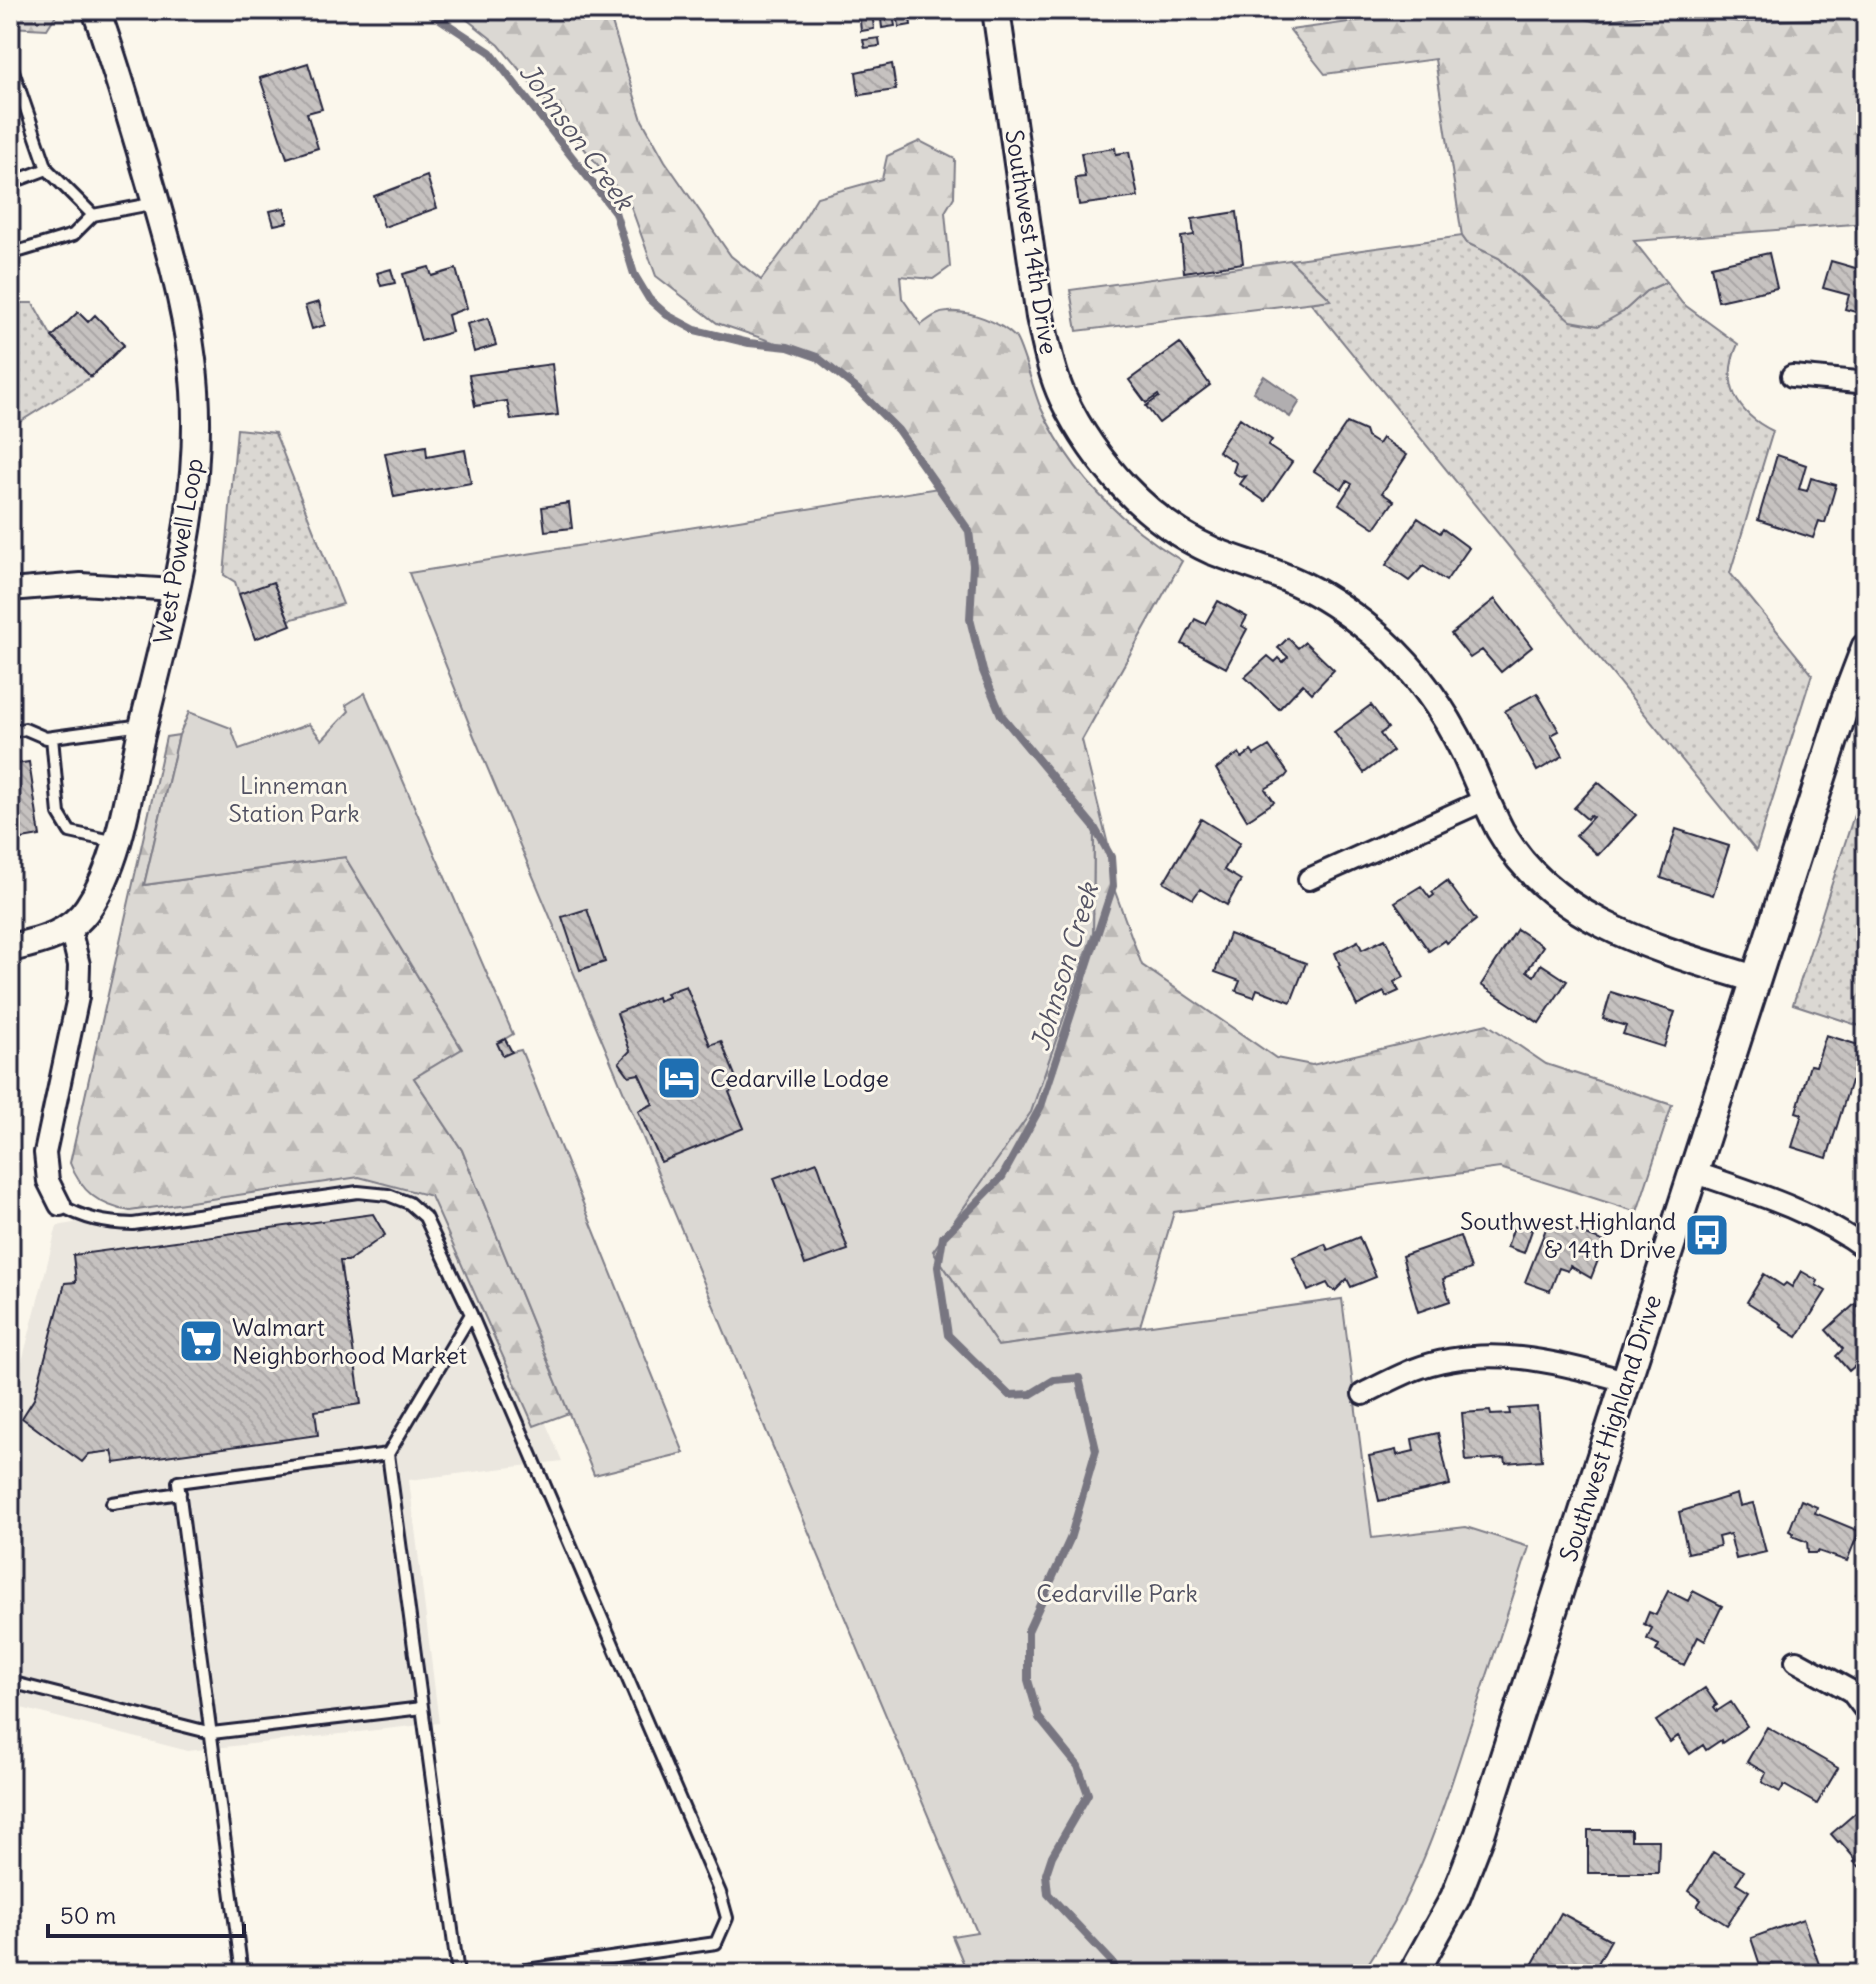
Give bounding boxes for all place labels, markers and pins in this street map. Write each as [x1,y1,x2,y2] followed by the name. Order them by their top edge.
[655,1054,703,1102] hotel icon: Cedarville Lodge
[710,1063,889,1093] place label: Cedarville Lodge
[1460,1206,1676,1264] place label: Southwest Highland & 14th Drive
[1683,1211,1731,1259] bus stop icon: Southwest Highland & 14th Drive
[232,1312,467,1370] place label: Walmart Neighborhood Market
[177,1317,225,1365] supermarket icon: Walmart Neighborhood Market

